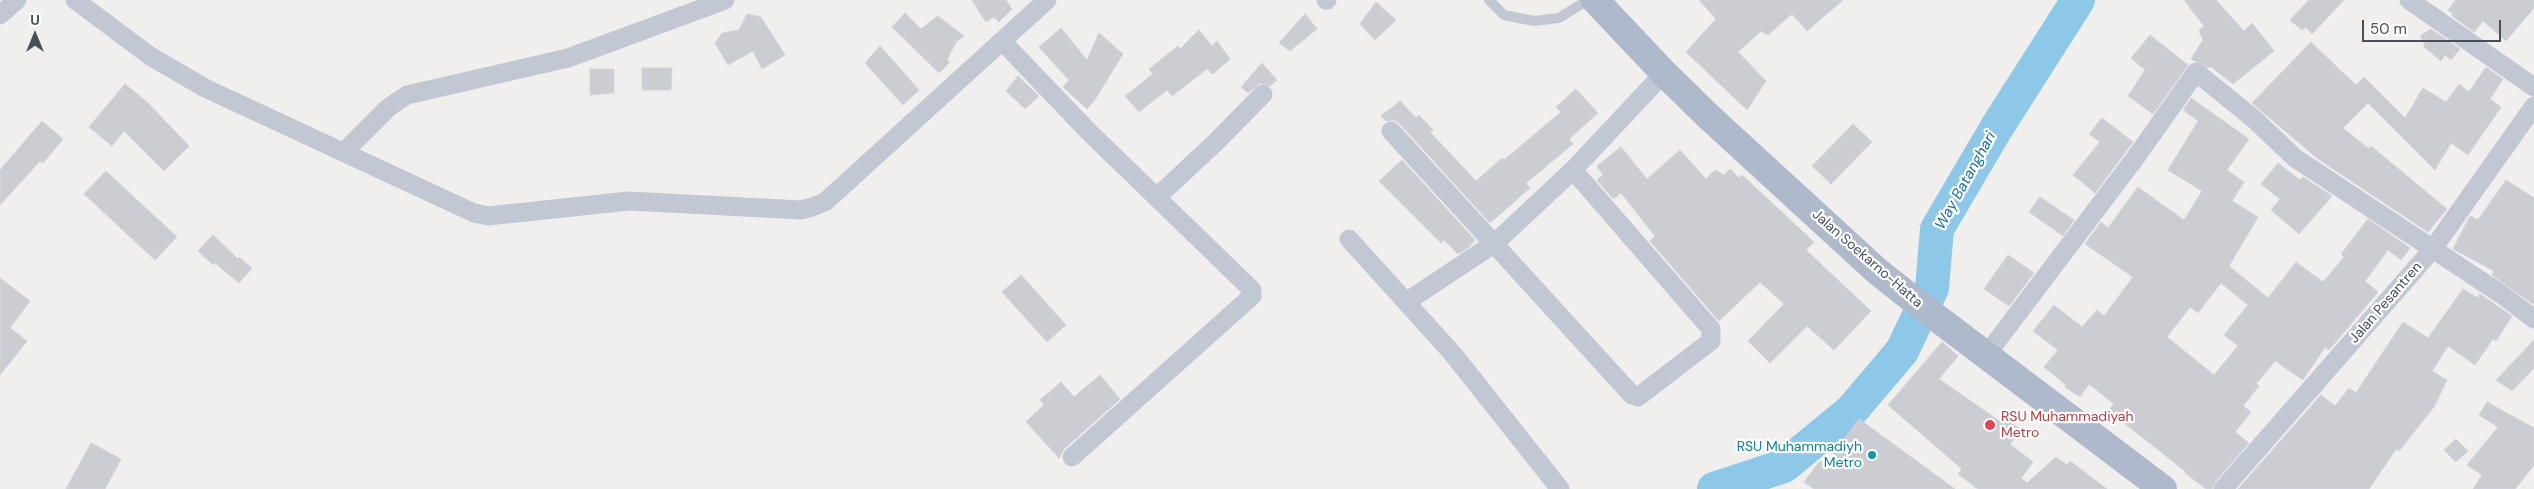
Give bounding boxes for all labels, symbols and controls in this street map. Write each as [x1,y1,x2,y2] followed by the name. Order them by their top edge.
[10,10,60,60] north arrow
[2364,10,2503,42] scale bar
[30,11,40,29] text: U
[2370,19,2407,39] text: 50 m
[1932,129,2000,233] water label: Way Batanghari
[1808,206,1926,312] street label: Jalan Soekarno-Hatta
[2346,259,2426,347] street label: Jalan Pesantren
[2001,409,2134,442] place label: RSU Muhammadiyah Metro
[1983,418,1997,432] marker: RSU Muhammadiyah Metro
[1737,439,1862,472] place label: RSU Muhammadiyh Metro
[1866,449,1878,461] marker: RSU Muhammadiyh Metro

